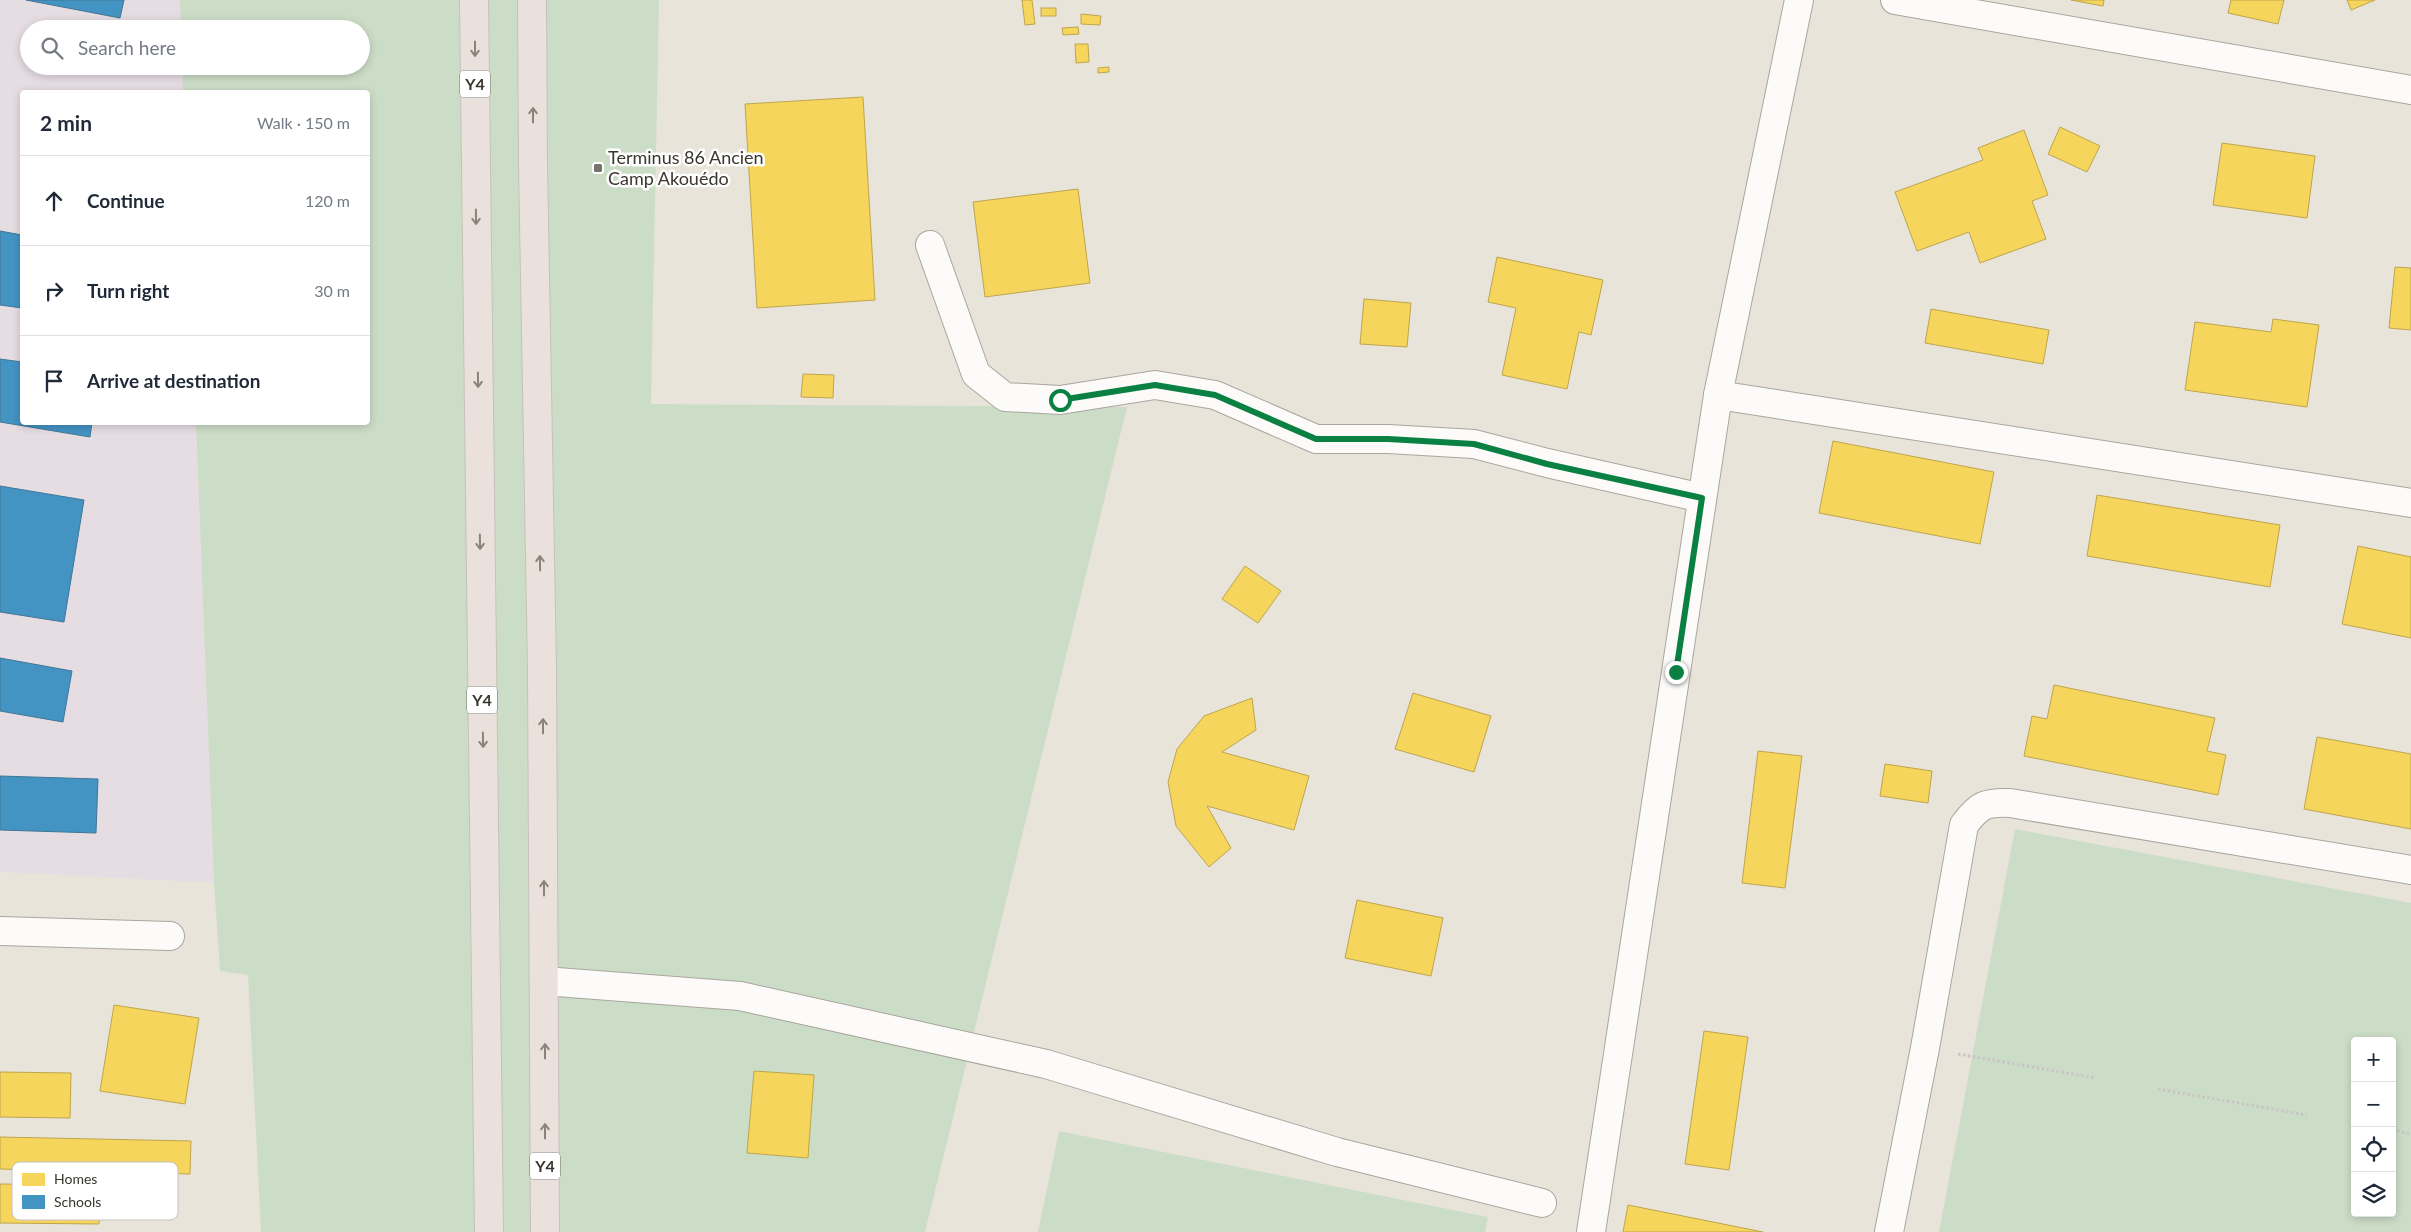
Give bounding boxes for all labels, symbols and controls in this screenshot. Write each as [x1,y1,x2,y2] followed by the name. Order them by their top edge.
[20,20,370,75] search box
[38,34,66,62] icon: search
[78,36,176,59] text: Search here
[470,40,480,56] one-way arrow
[460,70,490,98] road number: Y4
[528,108,538,124] one-way arrow
[40,110,92,135] text: 2 min
[257,113,350,132] text: Walk · 150 m
[608,146,764,189] place label: Terminus 86 Ancien Camp Akouédo
[592,162,604,174] marker: Terminus 86 Ancien Camp Akouédo
[40,187,68,215] icon: ahead
[87,189,165,212] text: Continue
[305,191,350,210] text: 120 m
[471,208,481,225] one-way arrow
[40,277,68,305] icon: right
[87,279,169,302] text: Turn right
[314,281,350,300] text: 30 m
[40,367,68,395] icon: arrive
[87,369,260,392] text: Arrive at destination
[473,371,483,387] one-way arrow
[1049,389,1072,412] route start
[475,534,485,550] one-way arrow
[535,556,545,572] one-way arrow
[1665,661,1688,684] route end
[467,686,497,714] road number: Y4
[538,718,548,734] one-way arrow
[478,731,487,747] one-way arrow
[539,881,548,897] one-way arrow
[2351,1037,2396,1217] map controls
[2351,1037,2396,1082] button: +
[540,1043,550,1060] one-way arrow
[2351,1082,2396,1127] button: −
[540,1123,550,1140] one-way arrow
[2351,1127,2396,1172] button: locate
[530,1152,560,1180] road number: Y4
[12,1162,178,1220] legend
[54,1170,97,1187] text: Homes
[2351,1172,2396,1217] button: layers
[54,1193,101,1210] text: Schools

